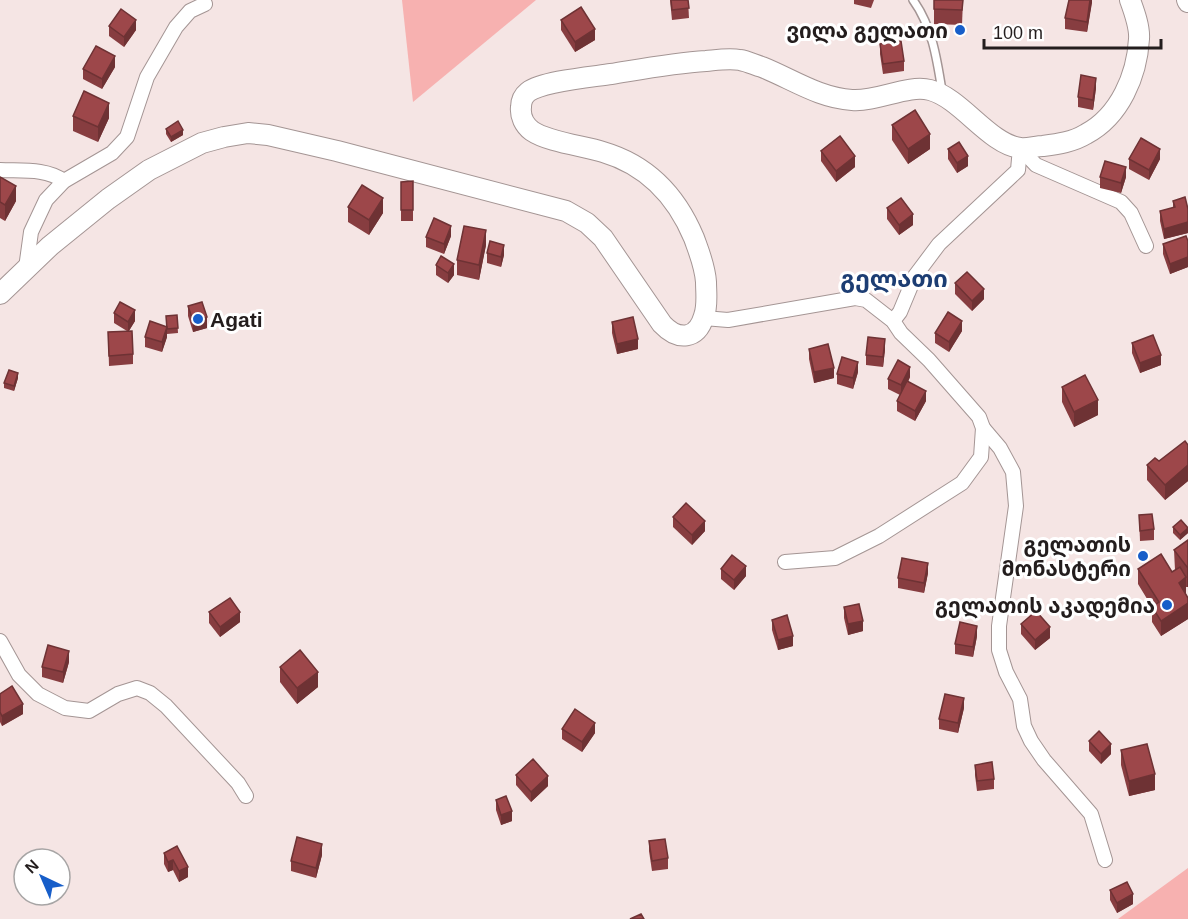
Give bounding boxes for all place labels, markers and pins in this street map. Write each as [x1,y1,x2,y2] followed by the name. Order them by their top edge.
[786,19,948,44] place label: ვილა გელათი
[953,23,967,37] marker: ვილა გელათი
[210,308,263,331] place label: Agati
[191,312,205,326] marker: Agati
[1001,533,1131,581] place label: გელათის მონასტერი
[1136,549,1150,563] marker: გელათის მონასტერი
[935,594,1155,619] place label: გელათის აკადემია
[1160,598,1174,612] marker: გელათის აკადემია

